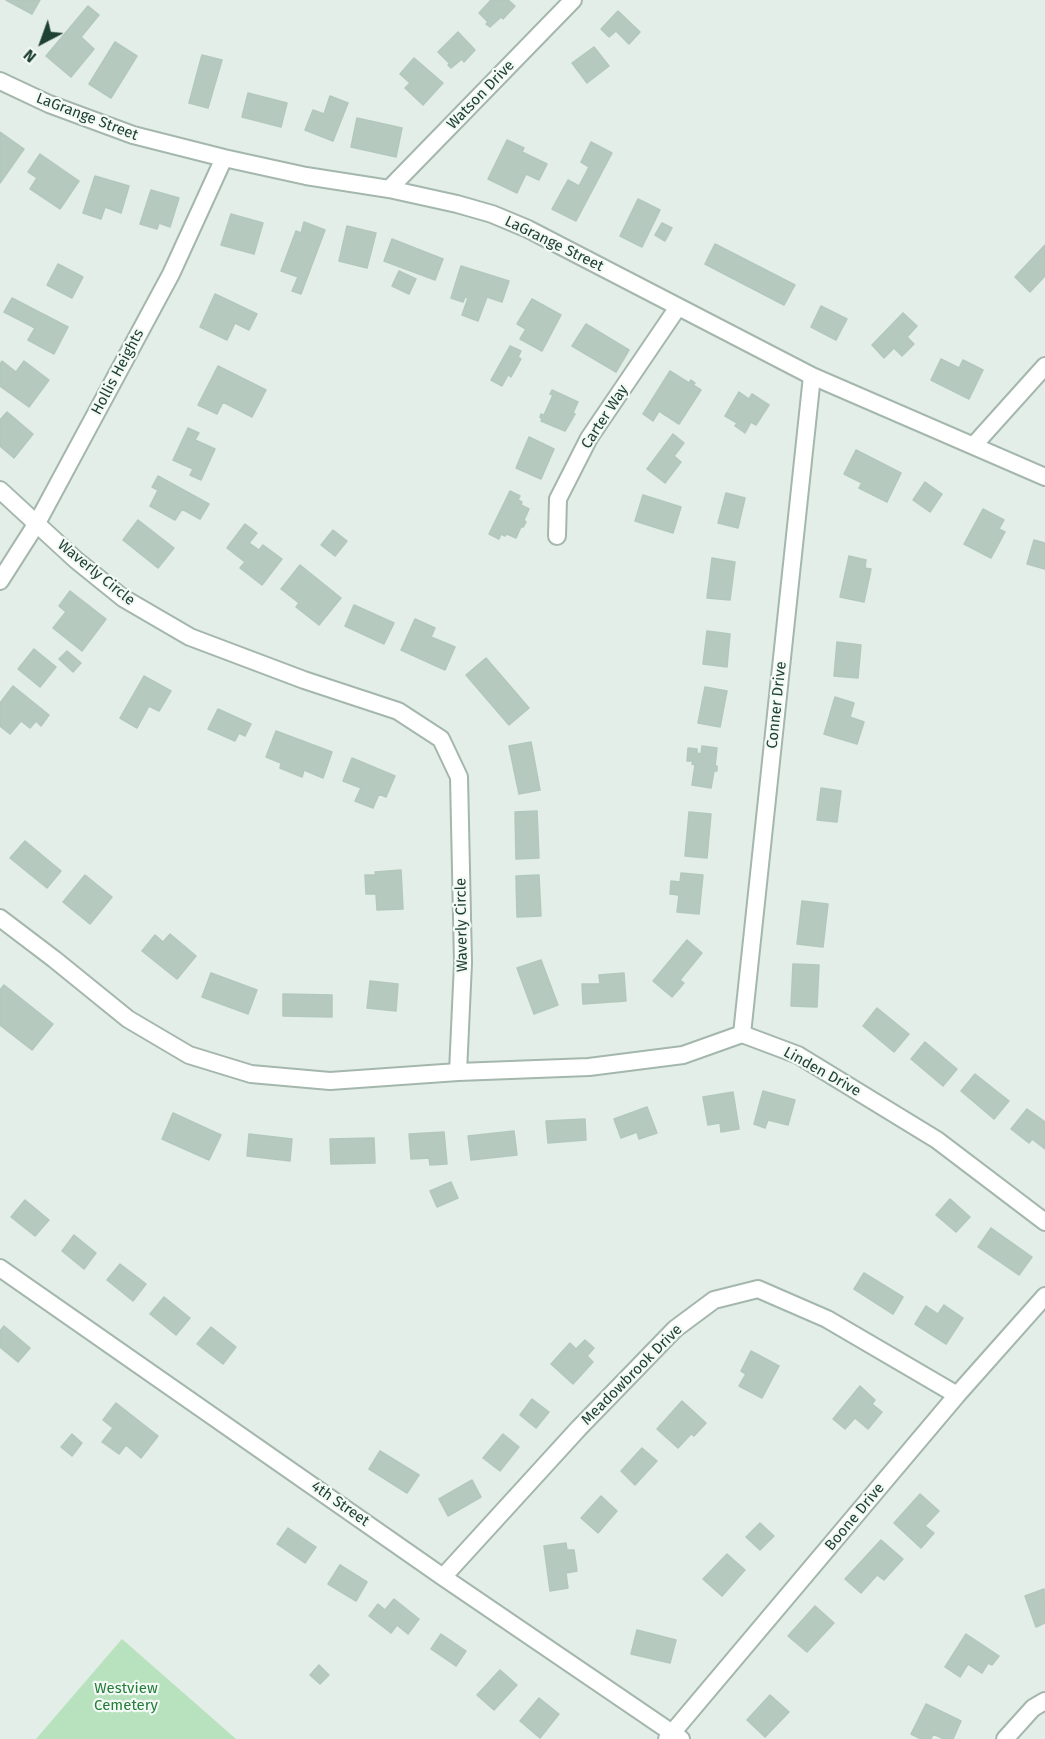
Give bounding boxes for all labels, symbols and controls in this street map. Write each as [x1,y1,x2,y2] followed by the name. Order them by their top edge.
[12,12,72,72] north arrow
[20,45,40,67] text: N
[444,57,518,133] street label: Watson Drive
[34,89,140,145] street label: LaGrange Street
[502,212,606,276] street label: LaGrange Street
[88,326,148,418] street label: Hollis Heights
[578,382,632,452] street label: Carter Way
[54,536,138,610] street label: Waverly Circle
[763,661,791,749] street label: Conner Drive
[452,878,472,972] street label: Waverly Circle
[780,1043,864,1101] street label: Linden Drive
[578,1321,686,1429] street label: Meadowbrook Drive
[307,1477,373,1531] street label: 4th Street
[822,1480,888,1554] street label: Boone Drive
[94,1680,158,1715] park label: Westview Cemetery

